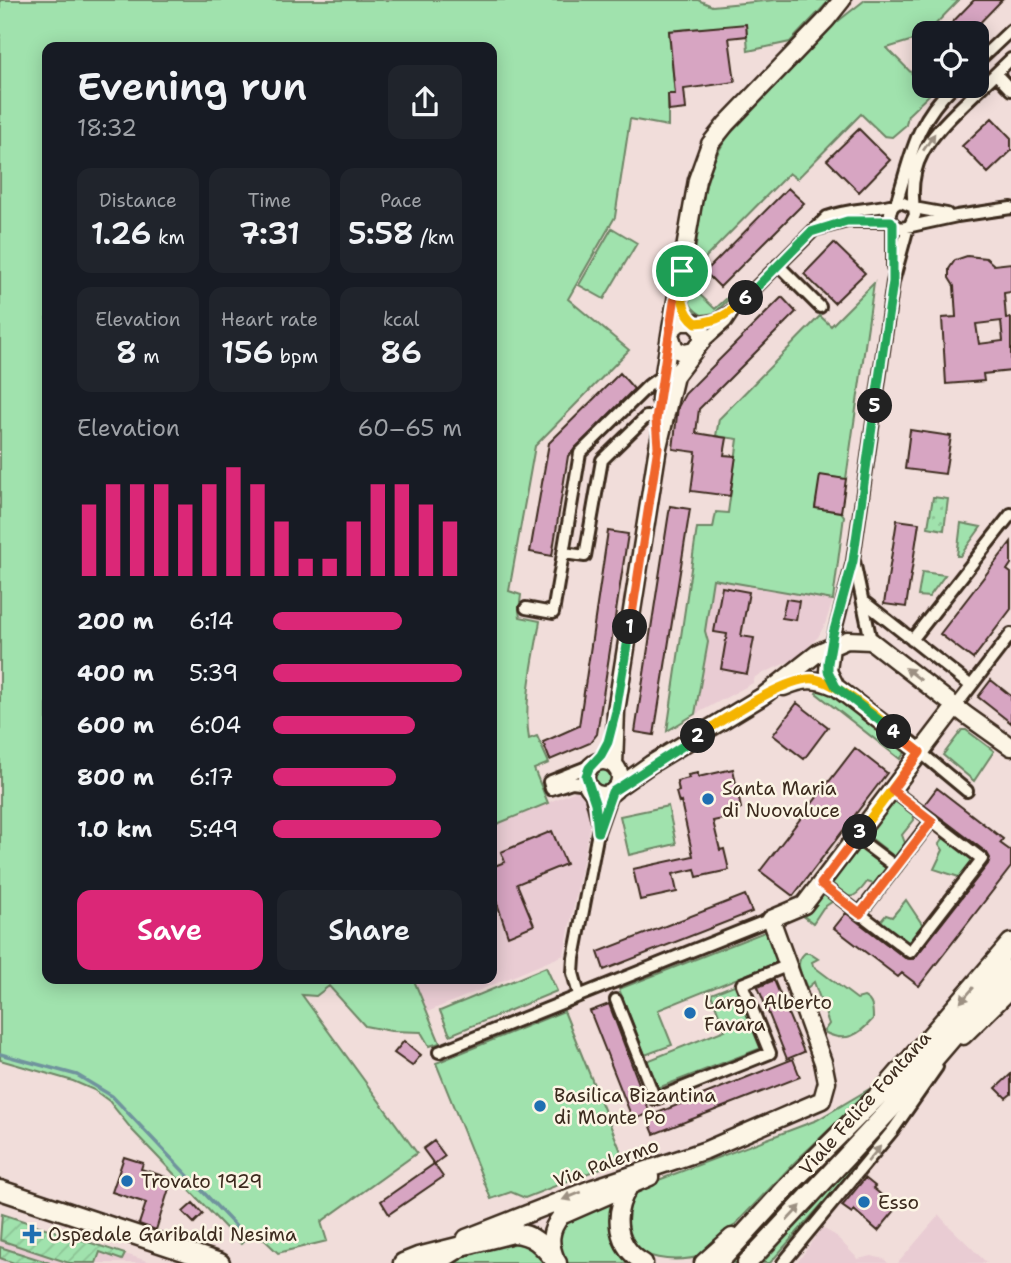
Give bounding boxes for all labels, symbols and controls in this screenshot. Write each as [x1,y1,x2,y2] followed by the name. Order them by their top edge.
[912,21,989,98] map controls
[912,21,989,98] button: locate
[77,61,307,112] text: Evening run
[388,65,462,139] button: share
[77,113,137,143] text: 18:32
[922,133,936,151] one-way arrow
[99,188,177,213] text: Distance
[248,188,291,213] text: Time
[380,188,422,213] text: Pace
[91,213,151,254] text: 1.26
[239,213,300,254] text: 7:31
[348,213,414,254] text: 5:58
[151,225,185,250] text: km
[414,225,454,250] text: /km
[652,241,712,301] pin
[663,252,701,290] icon: arrive
[728,280,764,316] pin: 6
[739,285,752,310] text: 6
[95,307,180,332] text: Elevation
[221,307,318,332] text: Heart rate
[383,307,420,332] text: kcal
[116,332,137,373] text: 8
[221,332,273,373] text: 156
[380,332,422,373] text: 86
[137,344,160,369] text: m
[273,344,318,369] text: bpm
[858,388,892,424] pin: 5
[869,393,880,418] text: 5
[77,413,180,443] text: Elevation
[357,413,462,443] text: 60–65 m
[77,606,154,636] text: 200 m
[189,606,234,636] text: 6:14
[612,610,648,644] pin: 1
[625,614,634,639] text: 1
[77,658,154,688] text: 400 m
[189,658,238,688] text: 5:39
[905,666,923,681] one-way arrow
[77,710,154,740] text: 600 m
[189,710,241,740] text: 6:04
[876,714,912,750] pin: 4
[680,718,716,754] pin: 2
[887,719,900,744] text: 4
[691,723,704,748] text: 2
[77,762,154,792] text: 800 m
[189,762,234,792] text: 6:17
[722,776,840,823] place label: Santa Maria di Nuovaluce
[700,791,716,807] marker: Santa Maria di Nuovaluce
[77,814,152,844] text: 1.0 km
[189,814,238,844] text: 5:49
[842,814,878,850] pin: 3
[853,819,866,844] text: 3
[77,890,263,970] button: Save
[277,890,462,970] button: Share
[959,986,975,1004] one-way arrow
[704,990,832,1037] place label: Largo Alberto Favara
[682,1005,698,1021] marker: Largo Alberto Favara
[794,1025,937,1180] street label: Viale Felice Fontana
[554,1083,716,1130] place label: Basilica Bizantina di Monte Po
[532,1098,548,1114] marker: Basilica Bizantina di Monte Po
[550,1132,662,1194] street label: Via Palermo
[866,1145,881,1163] one-way arrow
[141,1169,262,1194] place label: Trovato 1929
[119,1173,135,1189] marker: Trovato 1929
[878,1190,919,1215] place label: Esso
[561,1191,582,1202] one-way arrow
[856,1194,872,1210] marker: Esso
[785,1205,801,1222] one-way arrow
[48,1222,297,1247] place label: Ospedale Garibaldi Nesima
[22,1224,42,1244] marker: Ospedale Garibaldi Nesima

